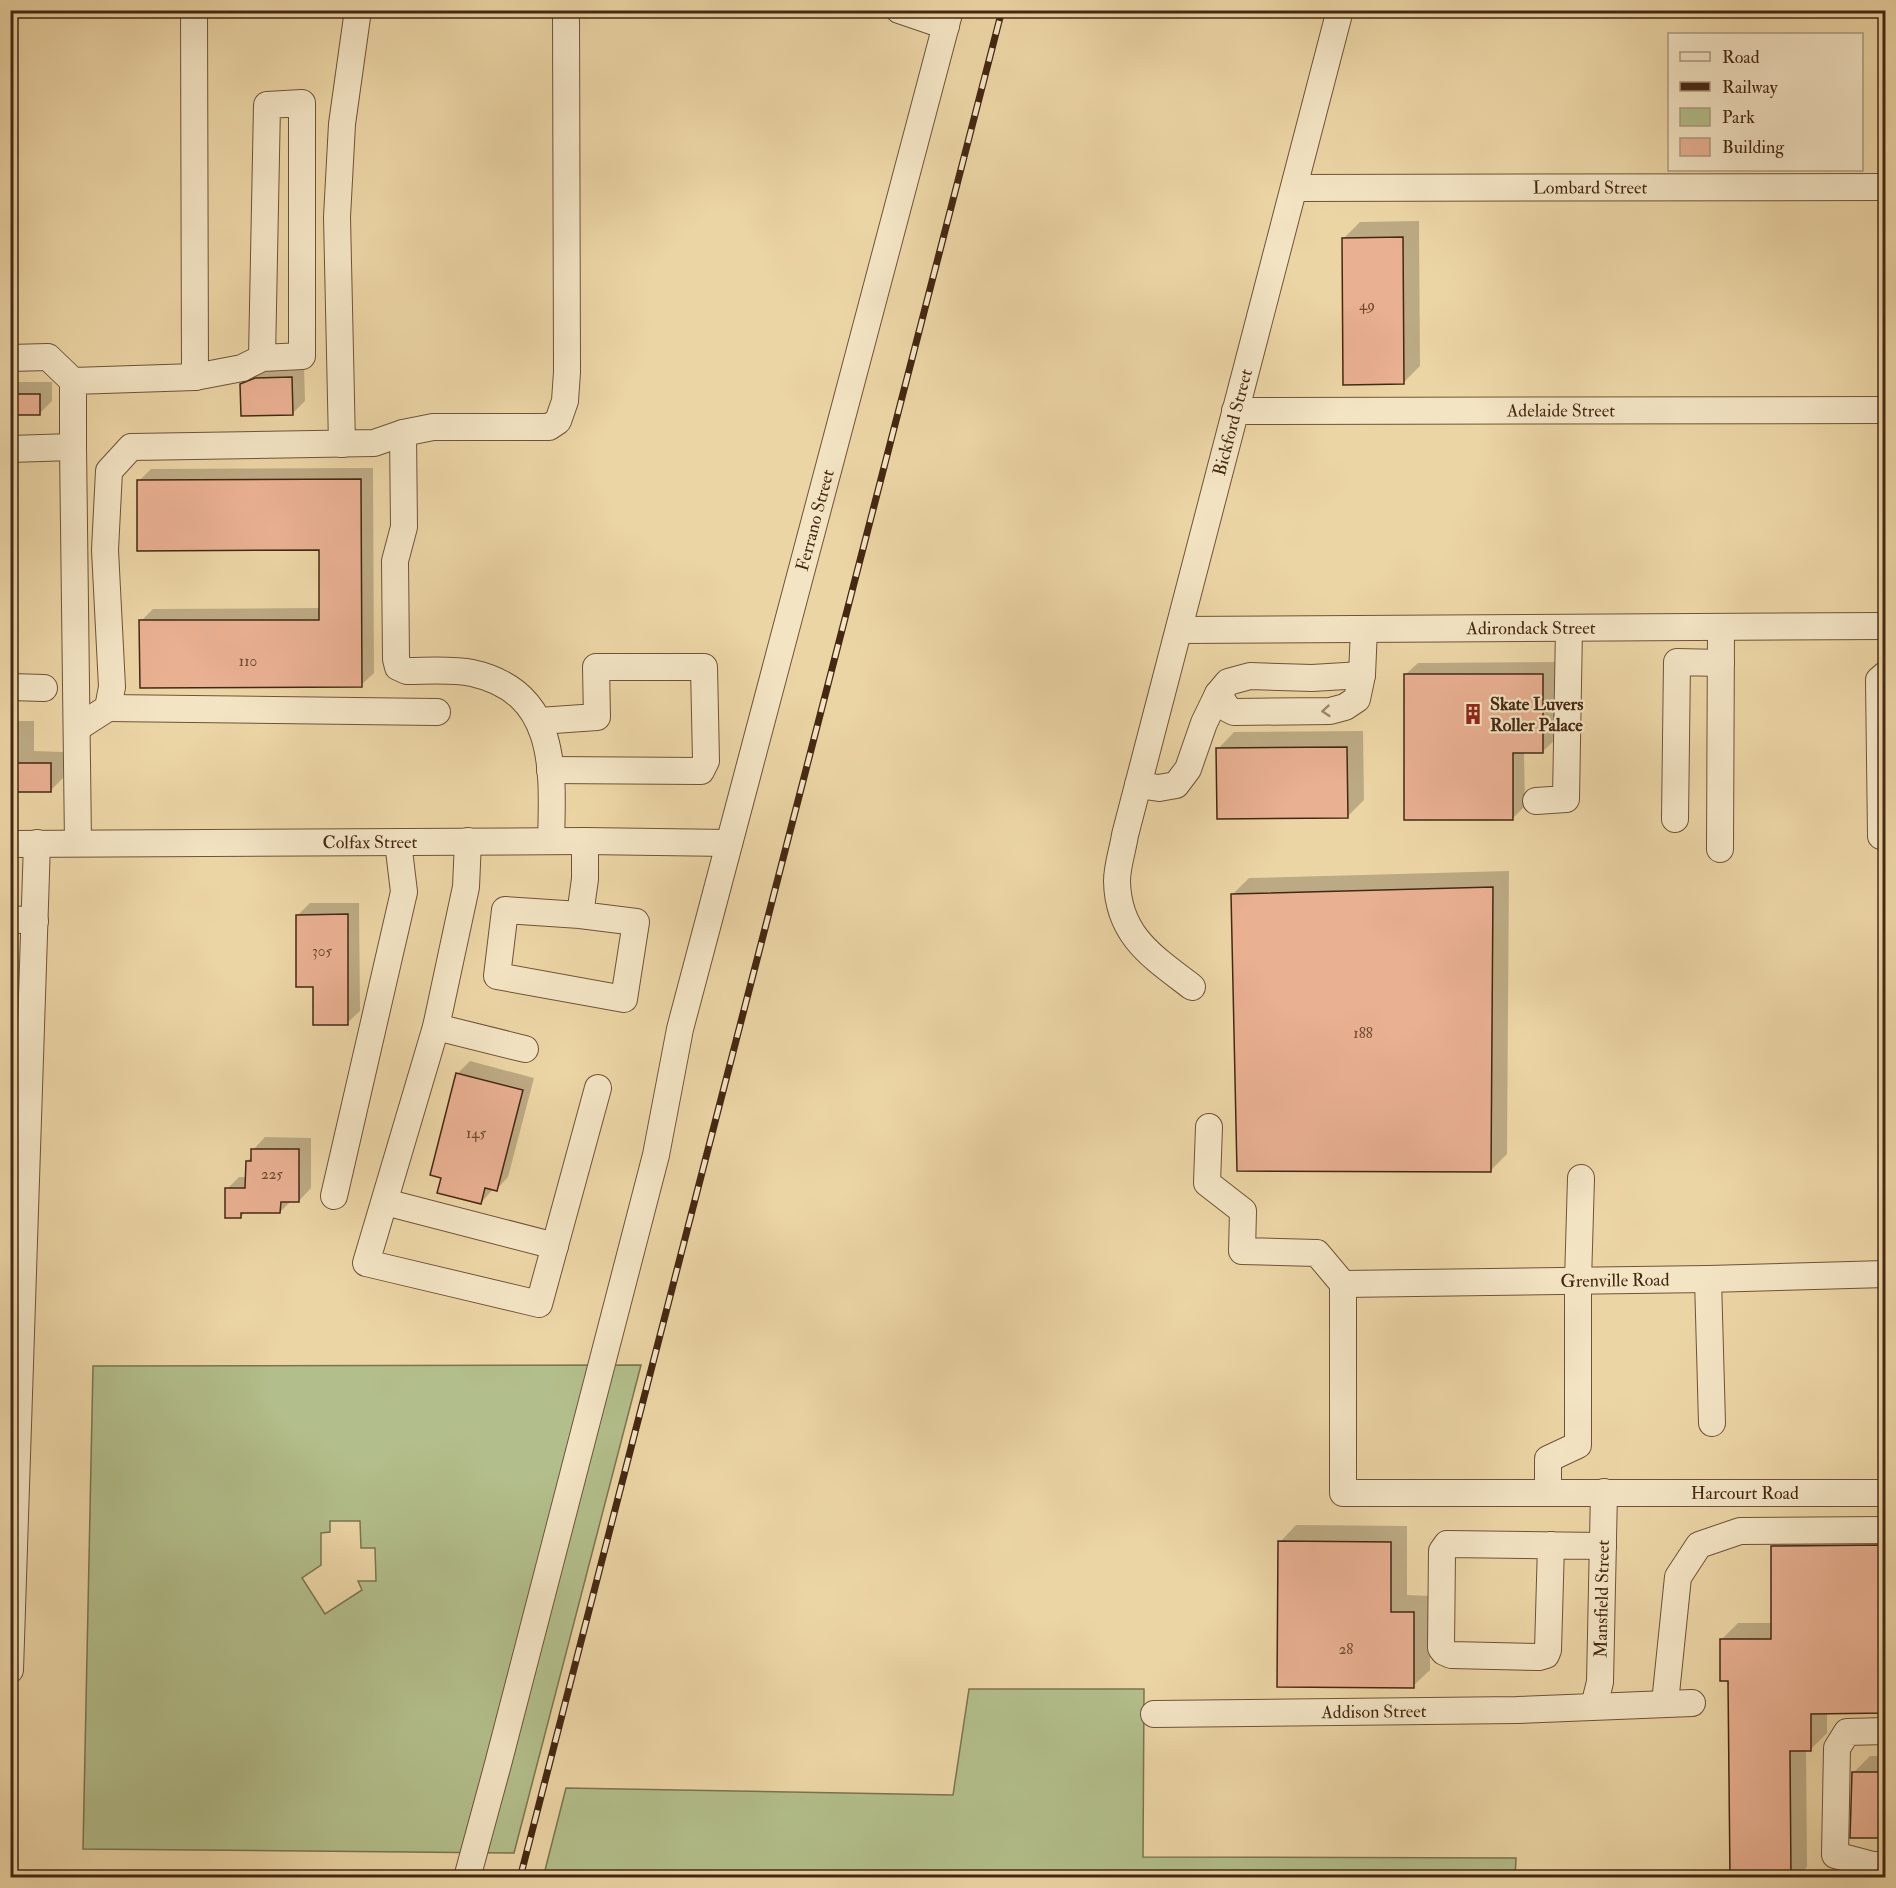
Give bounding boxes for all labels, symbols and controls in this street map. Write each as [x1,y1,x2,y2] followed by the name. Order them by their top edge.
[1668,33,1863,171] legend
[1722,46,1760,69] text: Road
[1722,76,1779,99] text: Railway
[1722,106,1755,129] text: Park
[1722,136,1785,159] text: Building
[1533,176,1647,199] street label: Lombard Street
[1359,296,1375,315] house number: 49
[1208,366,1258,478] street label: Bickford Street
[1506,399,1615,422] street label: Adelaide Street
[790,467,839,574] street label: Ferrano Street
[1465,616,1596,640] street label: Adirondack Street
[239,652,257,671] house number: 110
[1490,693,1583,737] place label: Skate Luvers Roller Palace
[1461,702,1485,726] building icon: Skate Luvers Roller Palace
[1321,704,1330,717] one-way arrow
[323,830,418,854] street label: Colfax Street
[312,942,332,961] house number: 305
[1353,1024,1373,1043] house number: 188
[466,1124,486,1143] house number: 145
[261,1165,283,1184] house number: 225
[1560,1268,1670,1293] street label: Grenville Road
[1691,1482,1799,1505] street label: Harcourt Road
[1589,1539,1614,1658] street label: Mansfield Street
[1339,1640,1353,1659] house number: 28
[1320,1699,1427,1724] street label: Addison Street

